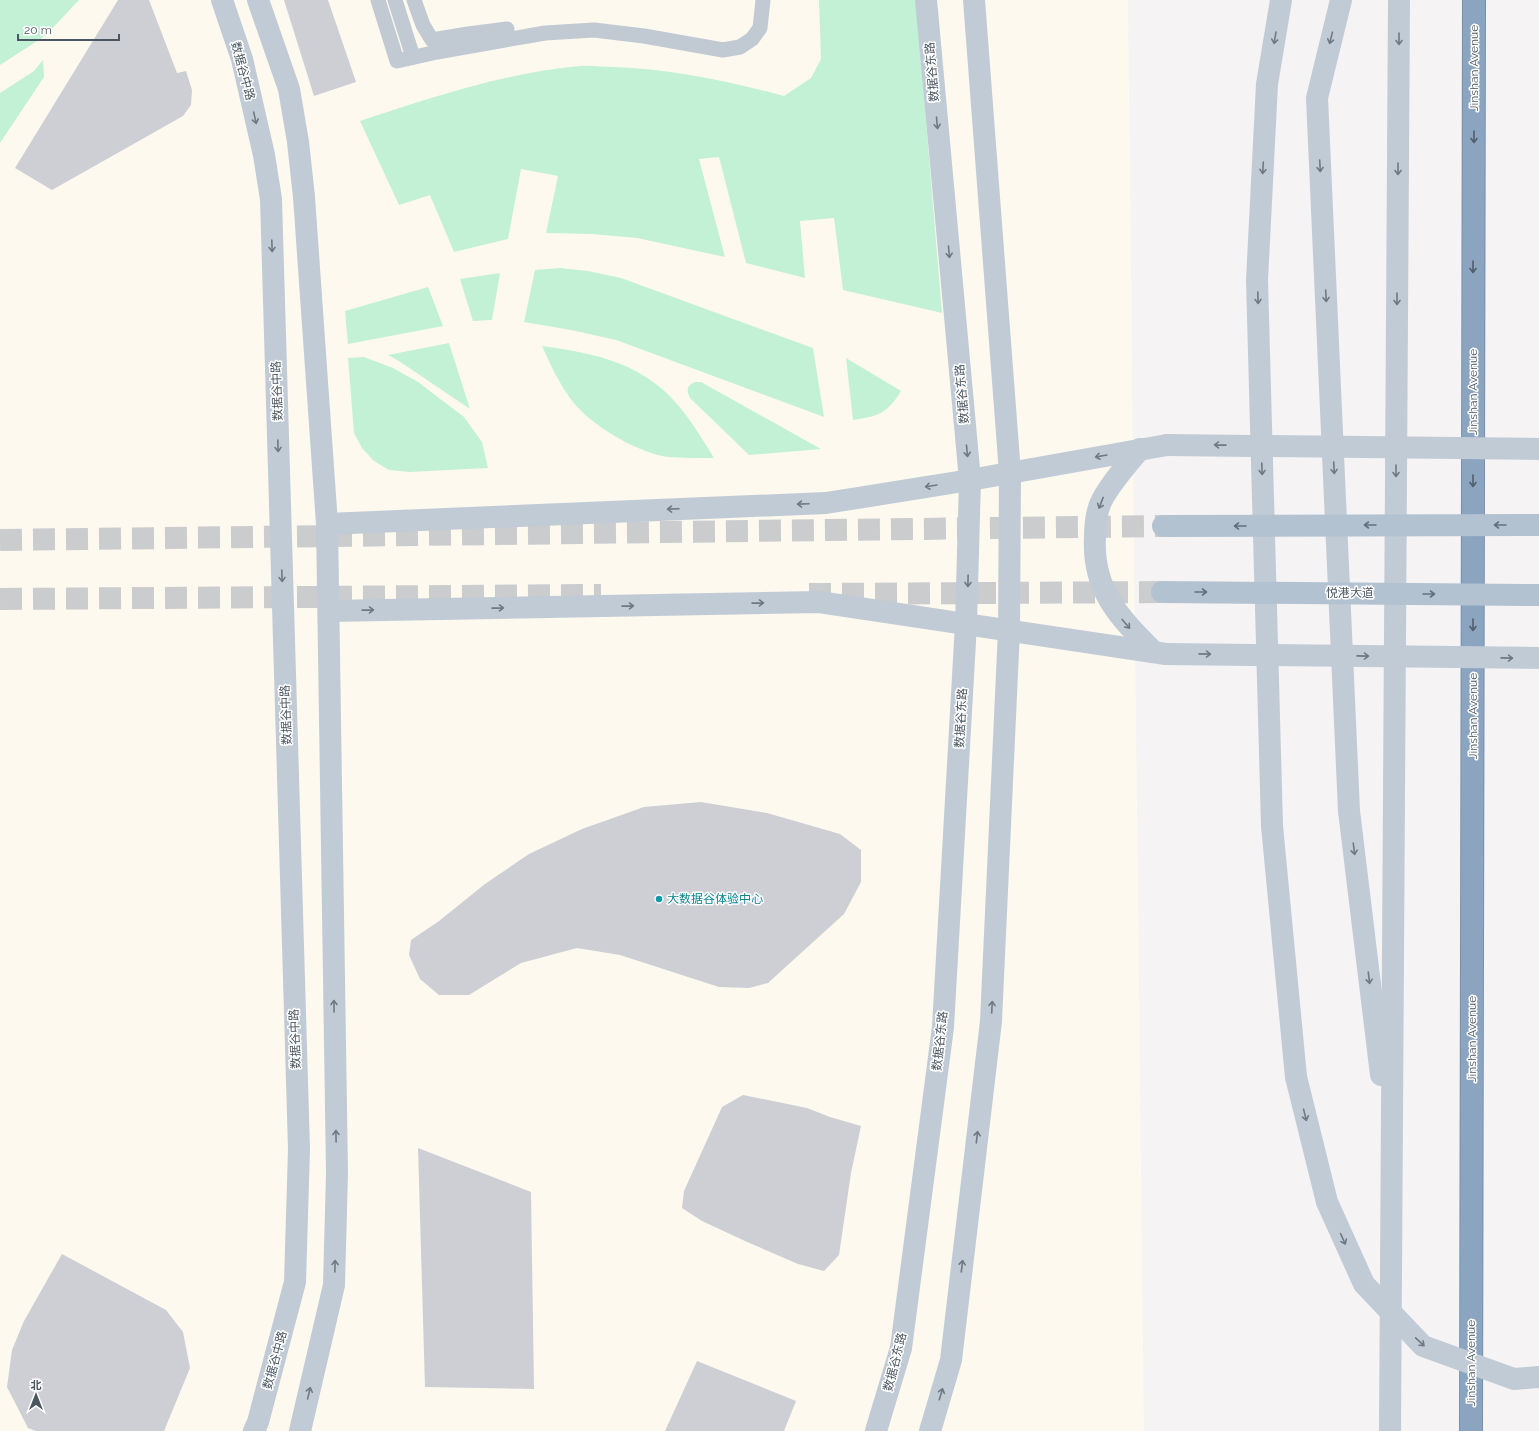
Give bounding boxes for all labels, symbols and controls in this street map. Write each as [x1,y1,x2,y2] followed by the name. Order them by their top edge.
[18,16,119,42] scale bar
[24,23,52,37] text: 20 m
[1467,25,1481,111] street label: Jinshan Avenue
[1327,31,1335,44] one-way arrow
[1271,32,1279,45] one-way arrow
[1395,32,1403,45] one-way arrow
[228,40,258,102] street label: 数据谷中路
[922,41,942,103] street label: 数据谷东路
[252,111,260,124] one-way arrow
[933,116,941,129] one-way arrow
[1470,130,1478,143] one-way arrow
[1316,159,1324,172] one-way arrow
[1259,161,1267,174] one-way arrow
[1394,162,1402,175] one-way arrow
[268,239,276,252] one-way arrow
[945,245,953,258] one-way arrow
[1469,260,1477,273] one-way arrow
[1322,289,1330,302] one-way arrow
[1254,291,1261,304] one-way arrow
[1393,292,1401,305] one-way arrow
[1466,349,1480,435] street label: Jinshan Avenue
[269,361,285,421] street label: 数据谷中路
[952,363,972,425] street label: 数据谷东路
[274,439,282,452] one-way arrow
[1214,441,1227,449] one-way arrow
[964,444,971,457] one-way arrow
[1095,453,1108,461] one-way arrow
[1330,461,1337,474] one-way arrow
[1258,462,1266,475] one-way arrow
[1392,464,1400,477] one-way arrow
[1469,474,1477,487] one-way arrow
[925,482,938,490] one-way arrow
[1097,497,1104,510] one-way arrow
[797,500,810,508] one-way arrow
[667,505,680,513] one-way arrow
[1494,521,1507,529] one-way arrow
[1234,522,1247,530] one-way arrow
[1364,522,1377,529] one-way arrow
[278,569,286,582] one-way arrow
[964,574,971,587] one-way arrow
[1326,586,1374,600] street label: 悦港大道
[1194,588,1207,596] one-way arrow
[1422,590,1435,598] one-way arrow
[751,600,764,607] one-way arrow
[621,602,634,610] one-way arrow
[491,604,504,612] one-way arrow
[361,606,374,614] one-way arrow
[1469,618,1477,631] one-way arrow
[1122,619,1131,629] one-way arrow
[1198,650,1211,658] one-way arrow
[1356,652,1369,660] one-way arrow
[1500,654,1513,662] one-way arrow
[1466,673,1480,759] street label: Jinshan Avenue
[278,685,294,745] street label: 数据谷中路
[952,688,970,748] street label: 数据谷东路
[1350,842,1358,855] one-way arrow
[667,892,763,906] place label: 大数据谷体验中心
[654,894,664,904] marker: 大数据谷体验中心
[1366,972,1373,985] one-way arrow
[1465,996,1479,1082] street label: Jinshan Avenue
[330,1000,338,1013] one-way arrow
[988,1001,995,1014] one-way arrow
[287,1009,303,1069] street label: 数据谷中路
[930,1010,950,1072] street label: 数据谷东路
[1302,1108,1310,1121] one-way arrow
[332,1130,340,1143] one-way arrow
[974,1131,981,1144] one-way arrow
[1340,1233,1347,1245] one-way arrow
[331,1260,339,1273] one-way arrow
[959,1260,966,1273] one-way arrow
[1464,1320,1478,1406] street label: Jinshan Avenue
[260,1329,290,1391] street label: 数据谷中路
[881,1331,909,1393] street label: 数据谷东路
[1415,1337,1425,1346] one-way arrow
[16,1375,56,1415] north arrow
[31,1379,42,1392] text: 北
[305,1387,313,1400] one-way arrow
[938,1387,945,1400] one-way arrow

